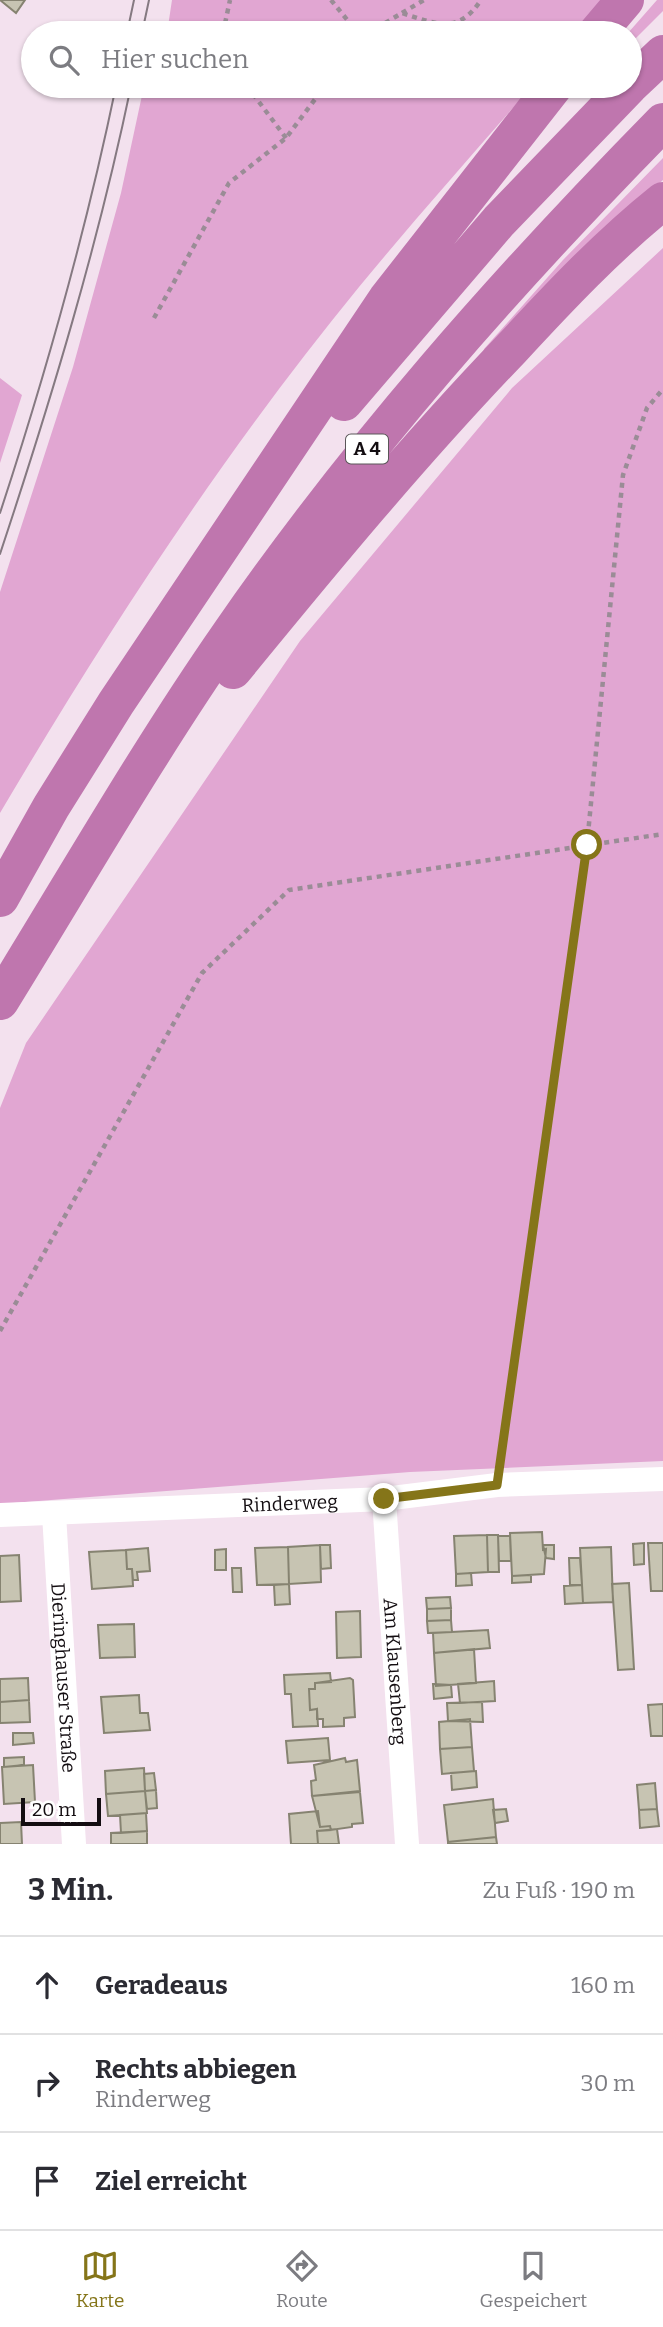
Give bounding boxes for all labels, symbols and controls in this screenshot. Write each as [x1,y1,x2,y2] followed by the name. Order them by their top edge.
[21,21,642,98] search box
[45,41,83,79] icon: search
[101,44,249,75] text: Hier suchen
[346,434,388,463] road number: A 4
[571,829,602,860] route start
[368,1483,399,1514] route end
[241,1489,339,1516] street label: Rinderweg
[47,1582,81,1773] street label: Dieringhauser Straße
[379,1597,412,1746] street label: Am Klausenberg
[21,1795,102,1827] scale bar
[32,1798,76,1821] text: 20 m
[28,1872,113,1908] text: 3 Min.
[482,1876,635,1904] text: Zu Fuß · 190 m
[28,1966,66,2004] icon: ahead
[95,1970,228,2001] text: Geradeaus
[571,1971,635,1999] text: 160 m
[95,2054,297,2085] text: Rechts abbiegen
[28,2064,66,2102] icon: right
[581,2069,635,2097] text: 30 m
[95,2085,211,2113] text: Rinderweg
[28,2162,66,2200] icon: arrive
[95,2166,247,2197] text: Ziel erreicht
[76,2247,124,2312] tab: Karte
[276,2247,328,2312] tab: Route
[479,2247,587,2312] tab: Gespeichert

